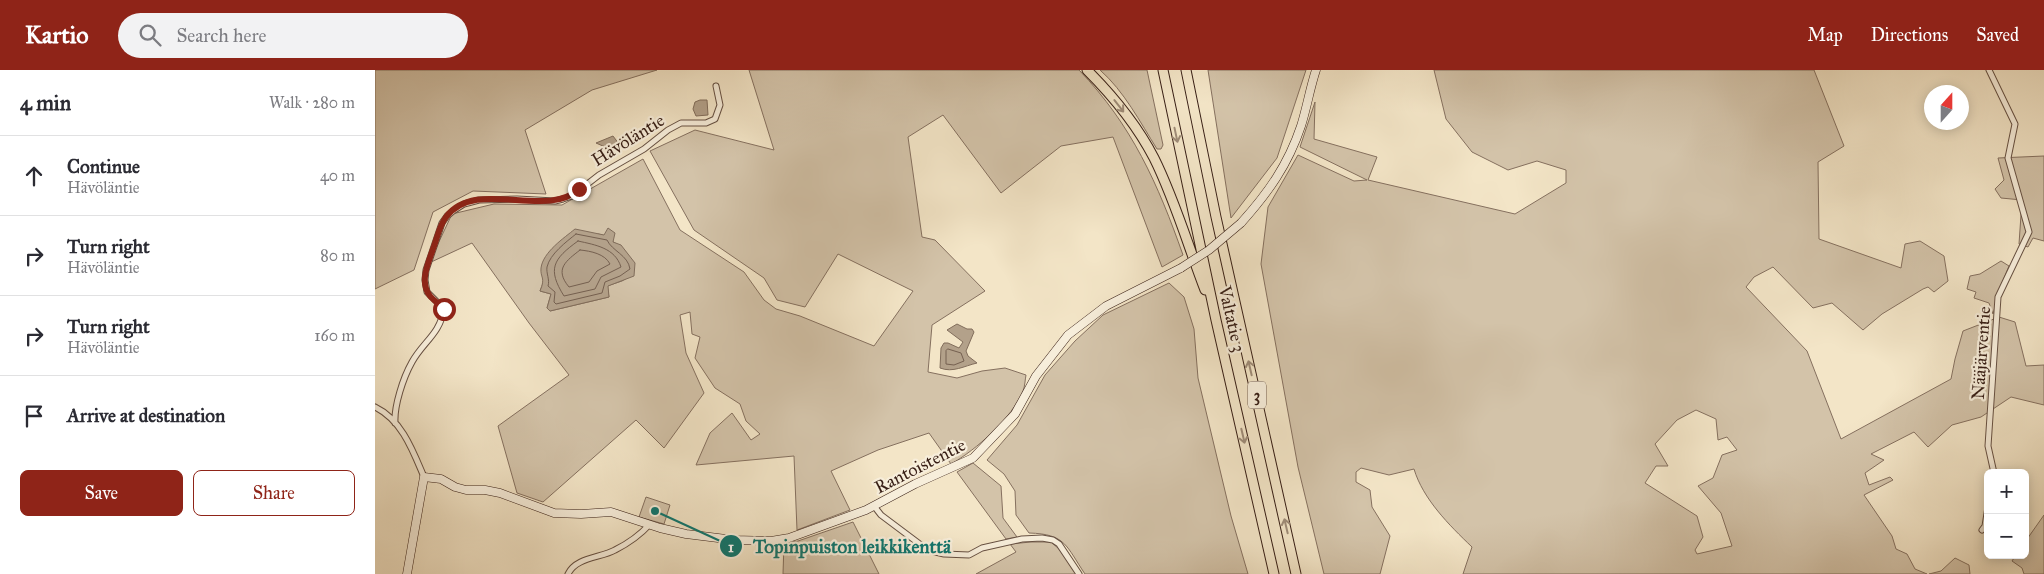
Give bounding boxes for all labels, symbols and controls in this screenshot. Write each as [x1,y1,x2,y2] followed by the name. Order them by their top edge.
[118,13,468,58] search box
[25,20,88,50] text: Kartio
[136,21,164,49] icon: search
[176,24,266,47] text: Search here
[1807,24,1843,46] text: Map
[1871,24,1948,46] text: Directions
[1976,24,2019,46] text: Saved
[1924,85,1969,130] north arrow
[20,90,71,116] text: 4 min
[269,93,355,112] text: Walk · 280 m
[1114,99,1125,112] one-way arrow
[588,109,668,171] street label: Hävöläntie
[1172,127,1182,143] one-way arrow
[67,155,140,178] text: Continue
[20,162,48,190] icon: ahead
[320,166,355,185] text: 40 m
[67,178,139,197] text: Hävöläntie
[568,178,591,201] route end
[67,235,150,258] text: Turn right
[20,242,48,270] icon: right
[320,246,355,265] text: 80 m
[67,258,139,277] text: Hävöläntie
[1213,283,1250,354] street label: Valtatie 3
[433,298,456,321] route start
[1967,306,1995,400] street label: Nääjärventie
[67,315,150,338] text: Turn right
[20,322,48,350] icon: right
[314,326,355,345] text: 160 m
[67,338,139,357] text: Hävöläntie
[1245,360,1254,376] one-way arrow
[1248,382,1266,408] road number: 3
[20,402,48,430] icon: arrive
[67,404,225,427] text: Arrive at destination
[1239,428,1248,444] one-way arrow
[871,434,969,498] street label: Rantoistentie
[1984,469,2029,559] map controls
[1984,469,2029,514] button: +
[20,470,183,516] button: Save
[193,470,355,516] button: Share
[1984,514,2029,559] button: −
[1281,519,1290,535] one-way arrow
[718,529,961,563] callout: Topinpuiston leikkikenttä
[752,535,952,559] text: Topinpuiston leikkikenttä
[728,538,734,556] text: 1

